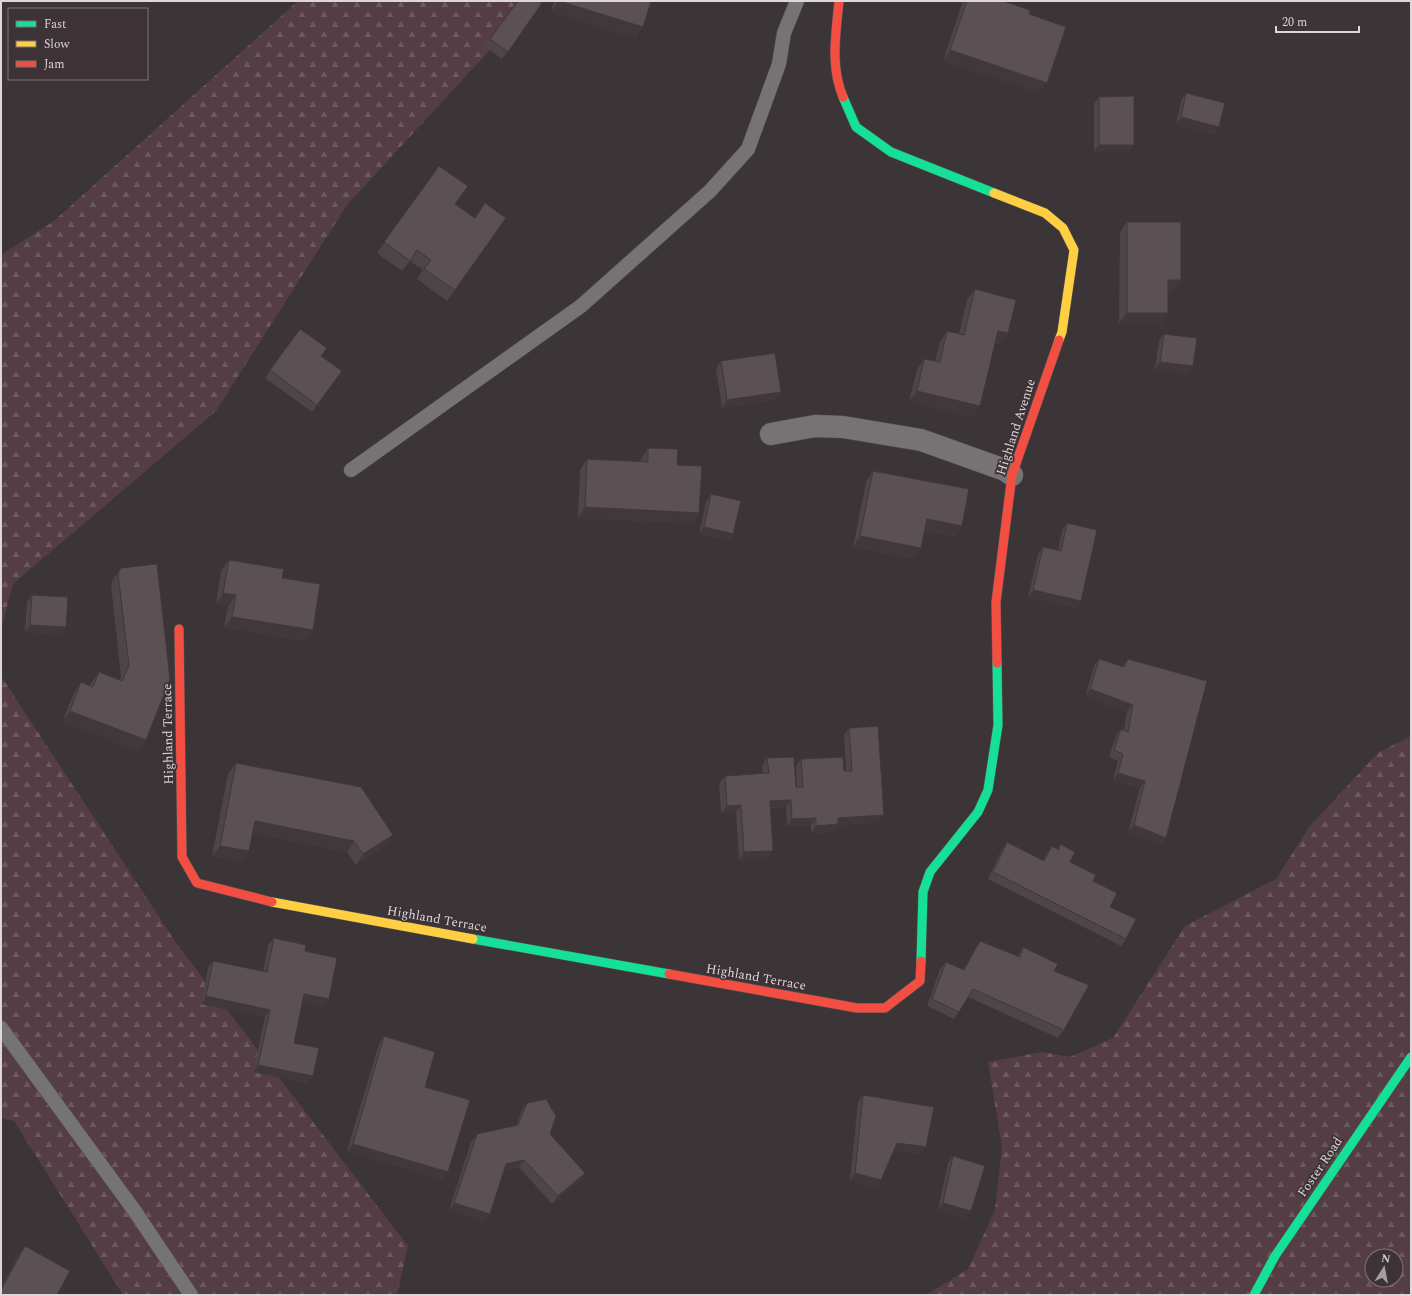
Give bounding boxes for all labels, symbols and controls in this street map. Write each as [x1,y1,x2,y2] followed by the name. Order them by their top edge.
[8,8,148,80] legend
[1276,8,1359,34] scale bar
[1282,13,1307,32] text: 20 m
[44,15,66,34] text: Fast
[44,35,70,54] text: Slow
[44,55,65,74] text: Jam
[991,376,1041,478] street label: Highland Avenue
[157,683,179,785] street label: Highland Terrace
[385,900,489,938] street label: Highland Terrace
[704,958,808,996] street label: Highland Terrace
[1292,1133,1348,1201] street label: Foster Road
[1364,1248,1404,1288] north arrow
[1380,1249,1392,1268] text: N

